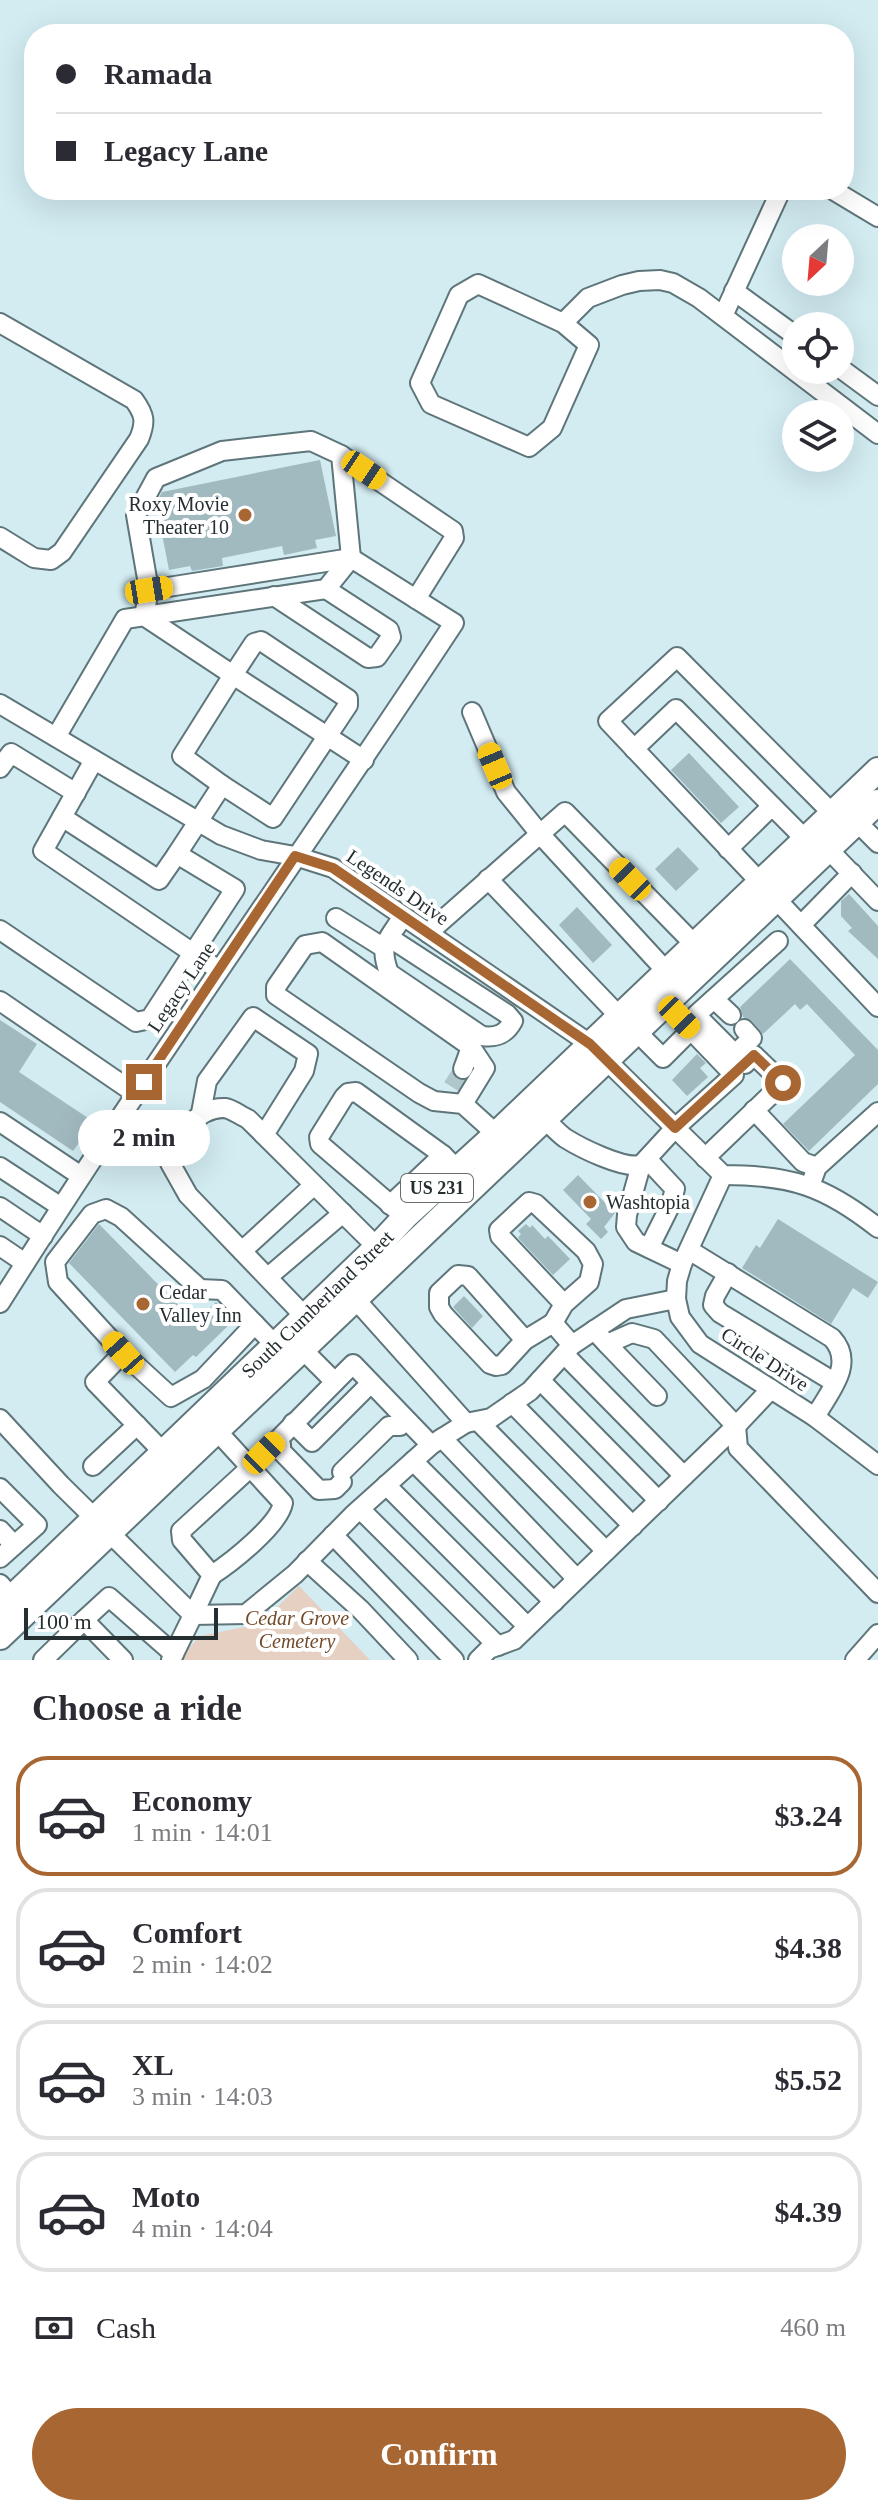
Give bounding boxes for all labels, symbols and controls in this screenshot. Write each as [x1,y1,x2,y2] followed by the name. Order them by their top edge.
[104,57,212,90] text: Ramada
[104,134,268,167] text: Legacy Lane
[782,224,854,296] north arrow
[782,224,854,472] map controls
[782,312,854,384] button: locate
[782,400,854,472] button: layers
[337,447,391,493] car
[128,493,229,538] place label: Roxy Movie Theater 10
[236,506,254,524] marker: Roxy Movie Theater 10
[123,574,175,606] car
[475,739,515,793] car
[342,845,453,930] street label: Legends Drive
[605,853,655,905] car
[143,938,220,1037] street label: Legacy Lane
[654,991,704,1043] car
[126,1064,162,1100] route end
[765,1065,801,1101] route start
[78,1110,210,1166] callout: 2 min
[113,1123,175,1152] text: 2 min
[401,1174,473,1202] road number: US 231
[606,1191,690,1214] place label: Washtopia
[581,1193,599,1211] marker: Washtopia
[237,1226,398,1382] street label: South Cumberland Street
[159,1281,242,1327] place label: Cedar Valley Inn
[134,1295,152,1313] marker: Cedar Valley Inn
[717,1323,813,1395] street label: Circle Drive
[98,1327,148,1379] car
[239,1428,289,1478] car
[24,1604,218,1640] scale bar
[245,1607,349,1653] park label: Cedar Grove Cemetery
[36,1609,92,1634] text: 100 m
[32,1688,242,1728] text: Choose a ride
[36,1780,108,1852] icon: car
[132,1784,252,1817] text: Economy
[775,1799,842,1832] text: $3.24
[132,1818,273,1847] text: 1 min · 14:01
[36,1912,108,1984] icon: car
[132,1916,242,1949] text: Comfort
[775,1931,842,1964] text: $4.38
[132,1950,273,1979] text: 2 min · 14:02
[36,2044,108,2116] icon: car
[132,2048,174,2081] text: XL
[775,2063,842,2096] text: $5.52
[132,2082,273,2111] text: 3 min · 14:03
[36,2176,108,2248] icon: car
[132,2180,200,2213] text: Moto
[775,2195,842,2228] text: $4.39
[132,2214,273,2243] text: 4 min · 14:04
[32,2306,76,2350] icon: cash
[96,2311,156,2344] text: Cash
[780,2313,846,2342] text: 460 m
[32,2408,846,2500] button: Confirm

